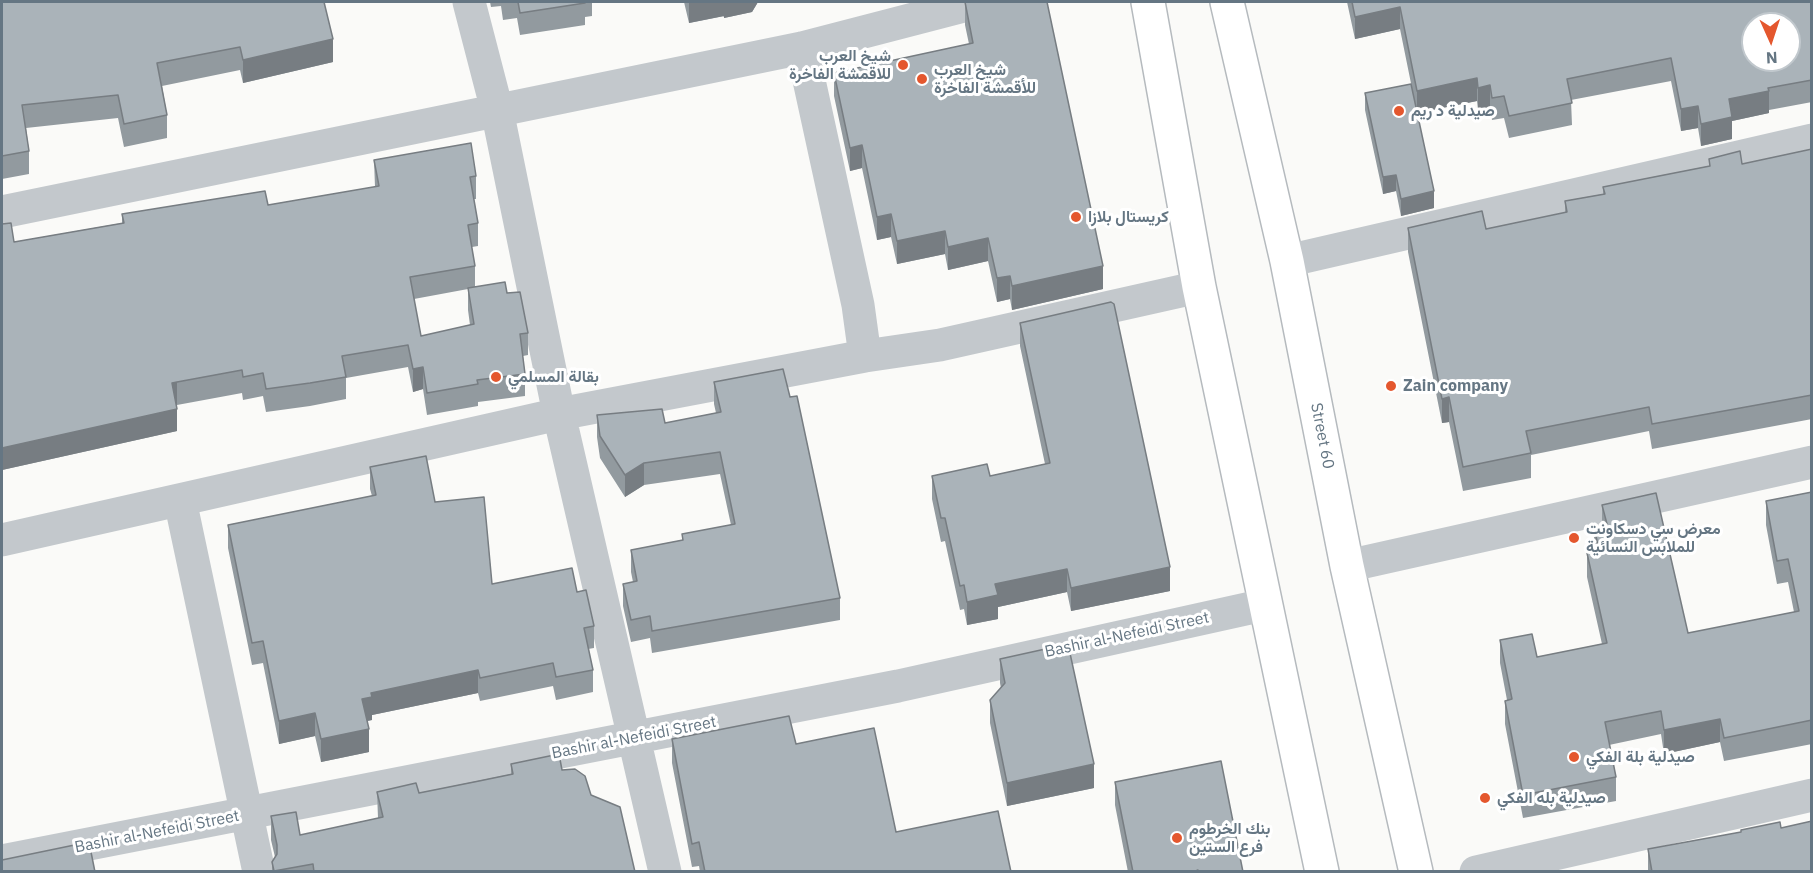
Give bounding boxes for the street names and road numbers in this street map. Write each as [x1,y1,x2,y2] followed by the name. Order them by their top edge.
[1306,401,1338,471] street label: Street 60
[1043,608,1211,662] street label: Bashir al-Nefeidi Street
[550,713,718,763] street label: Bashir al-Nefeidi Street
[73,807,241,857] street label: Bashir al-Nefeidi Street

